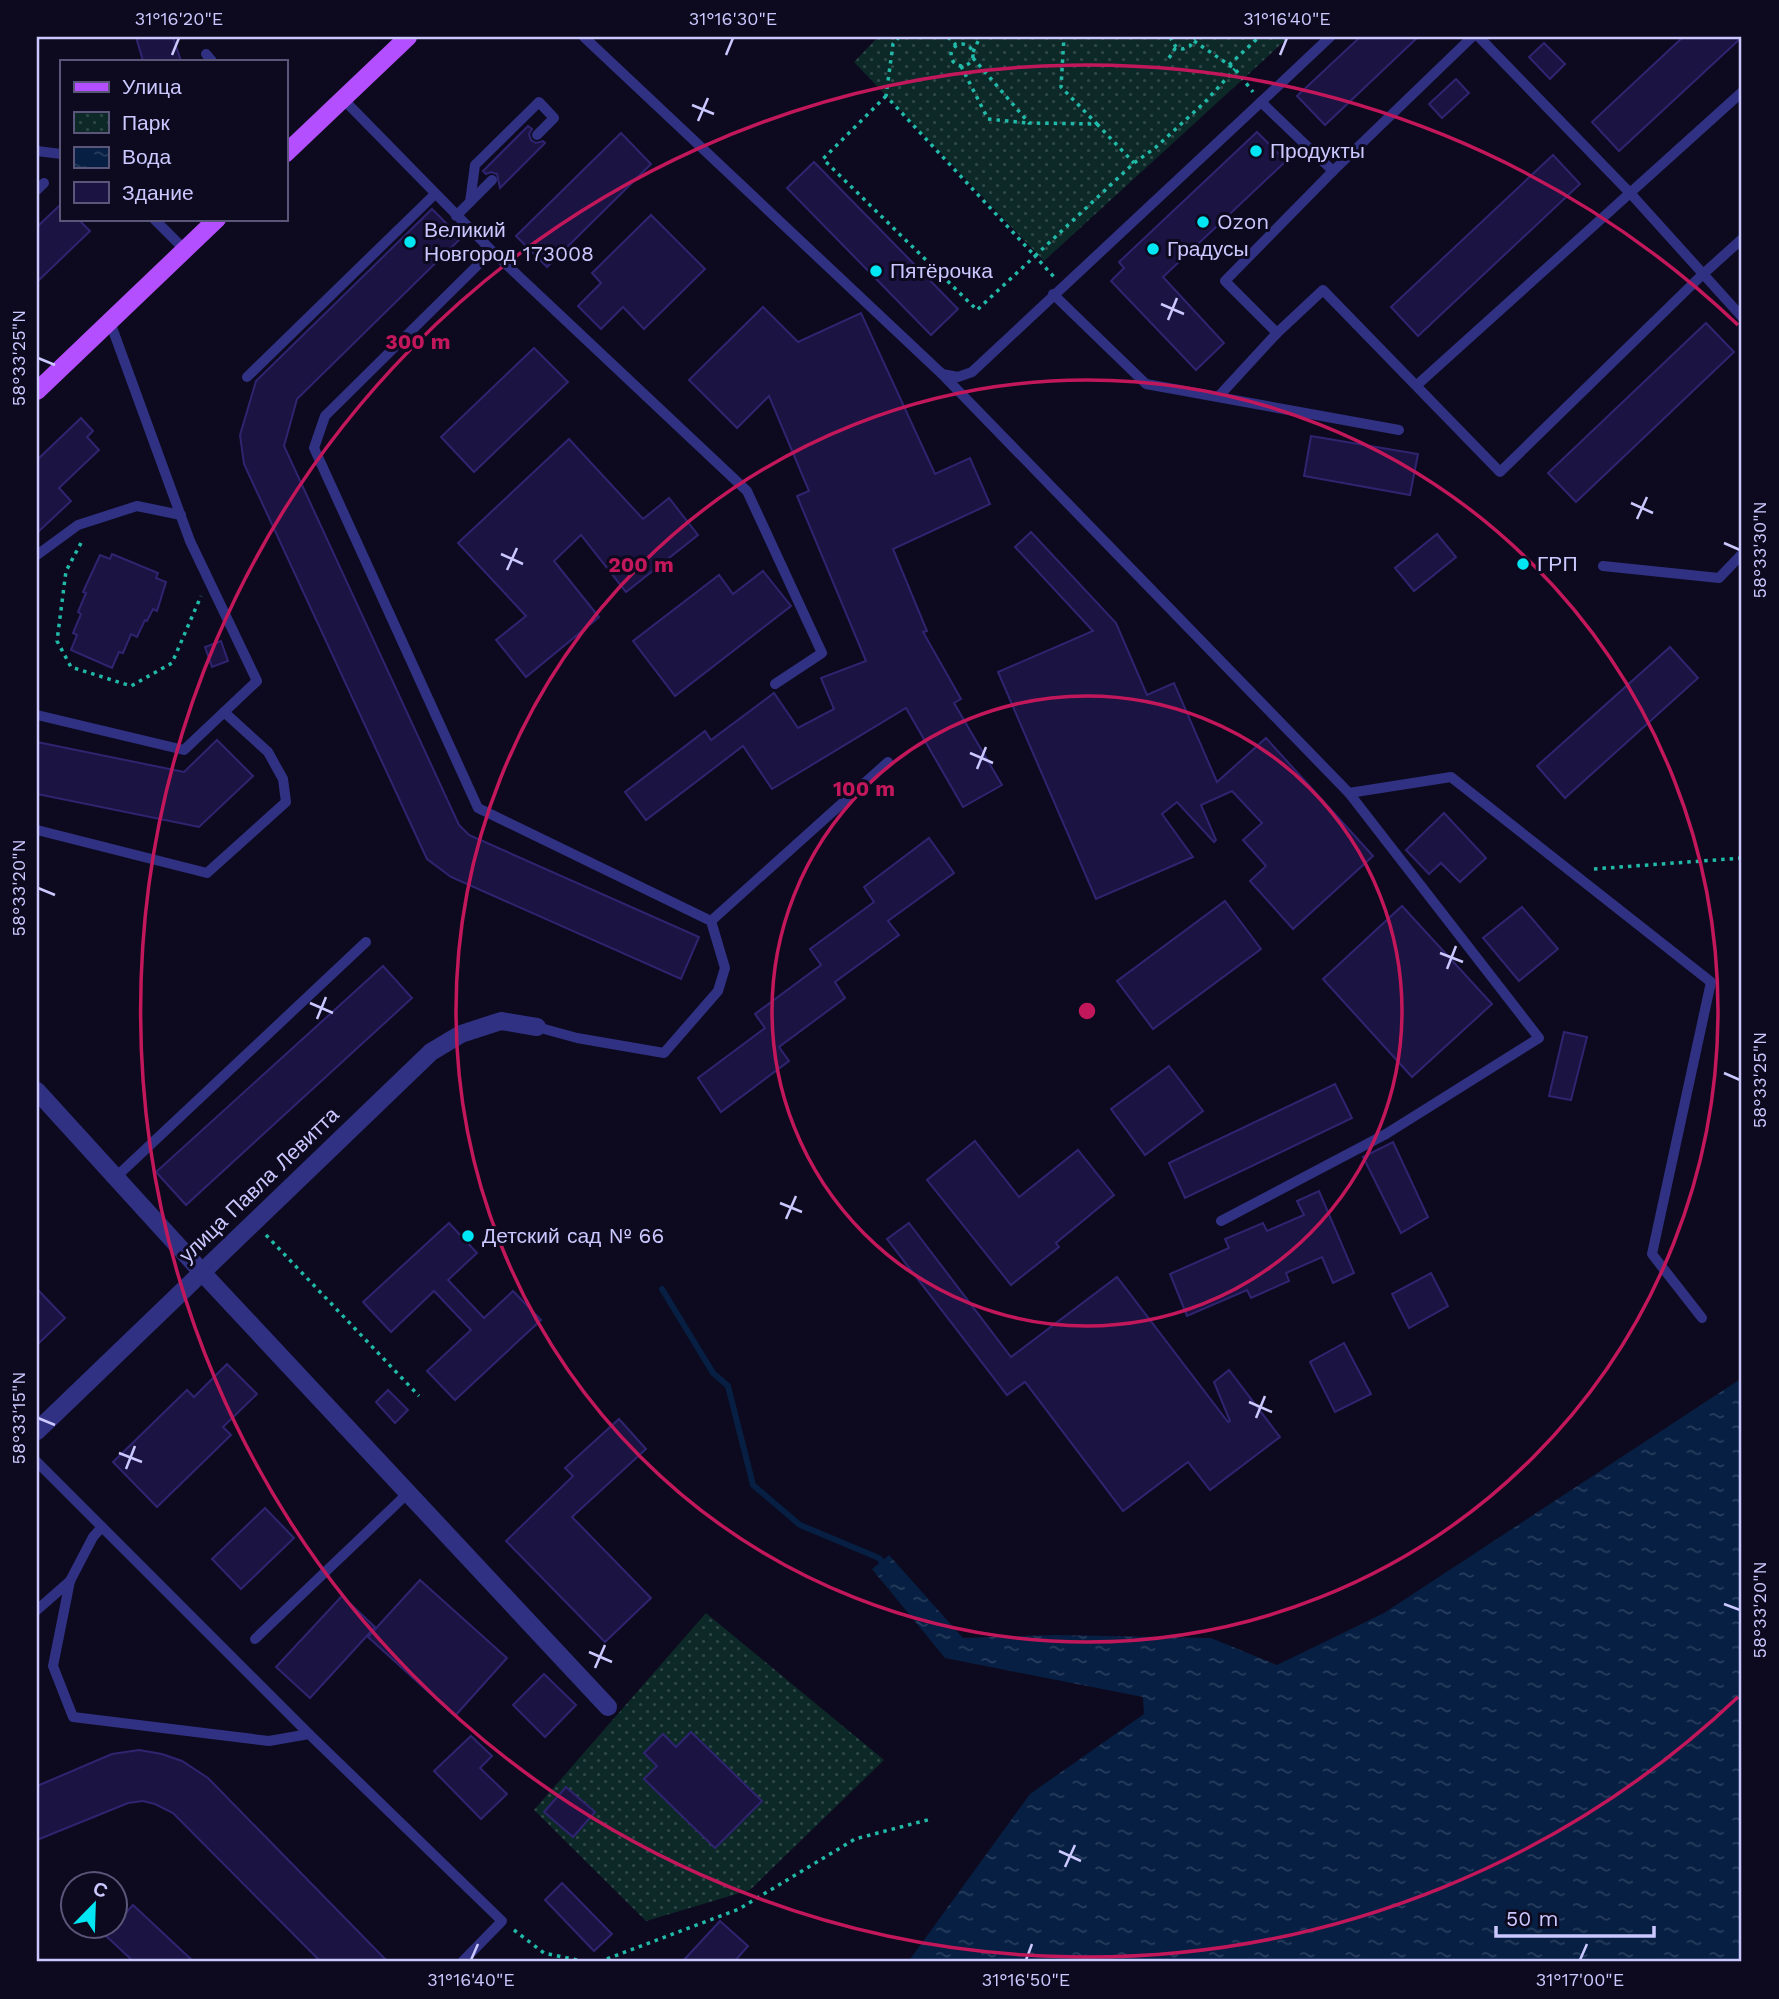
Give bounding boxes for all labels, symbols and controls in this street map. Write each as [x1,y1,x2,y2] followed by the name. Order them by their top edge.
[135,8,223,29] text: 31°16'20"E
[689,8,777,29] text: 31°16'30"E
[1243,8,1331,29] text: 31°16'40"E
[60,60,287,220] legend
[122,74,182,99] text: Улица
[122,110,170,135] text: Парк
[1270,138,1365,163] place label: Продукты
[1248,143,1264,159] marker: Продукты
[122,144,171,169] text: Вода
[122,180,194,205] text: Здание
[1217,209,1269,234] place label: Ozon
[1195,214,1211,230] marker: Ozon
[424,217,594,266] place label: Великий Новгород 173008
[402,234,418,250] marker: Великий Новгород 173008
[1167,236,1249,261] place label: Градусы
[1145,241,1161,257] marker: Градусы
[890,258,993,283] place label: Пятёрочка
[868,263,884,279] marker: Пятёрочка
[8,310,29,406] text: 58°33'25"N
[385,329,451,354] text: 300 m
[1749,501,1770,599] text: 58°33'30"N
[1537,551,1577,576] place label: ГРП
[608,552,674,577] text: 200 m
[1515,556,1531,572] marker: ГРП
[833,776,895,801] text: 100 m
[8,839,29,937] text: 58°33'20"N
[1075,999,1099,1023] centre of rings
[1749,1032,1770,1128] text: 58°33'25"N
[174,1102,344,1267] street label: улица Павла Левитта
[482,1223,664,1248] place label: Детский сад № 66
[460,1228,476,1244] marker: Детский сад № 66
[8,1371,29,1465] text: 58°33'15"N
[1749,1561,1770,1659] text: 58°33'20"N
[60,1870,130,1940] north arrow
[90,1877,112,1903] text: С
[1496,1894,1653,1938] scale bar
[1506,1906,1558,1931] text: 50 m
[427,1969,515,1990] text: 31°16'40"E
[982,1969,1070,1990] text: 31°16'50"E
[1536,1969,1624,1990] text: 31°17'00"E

